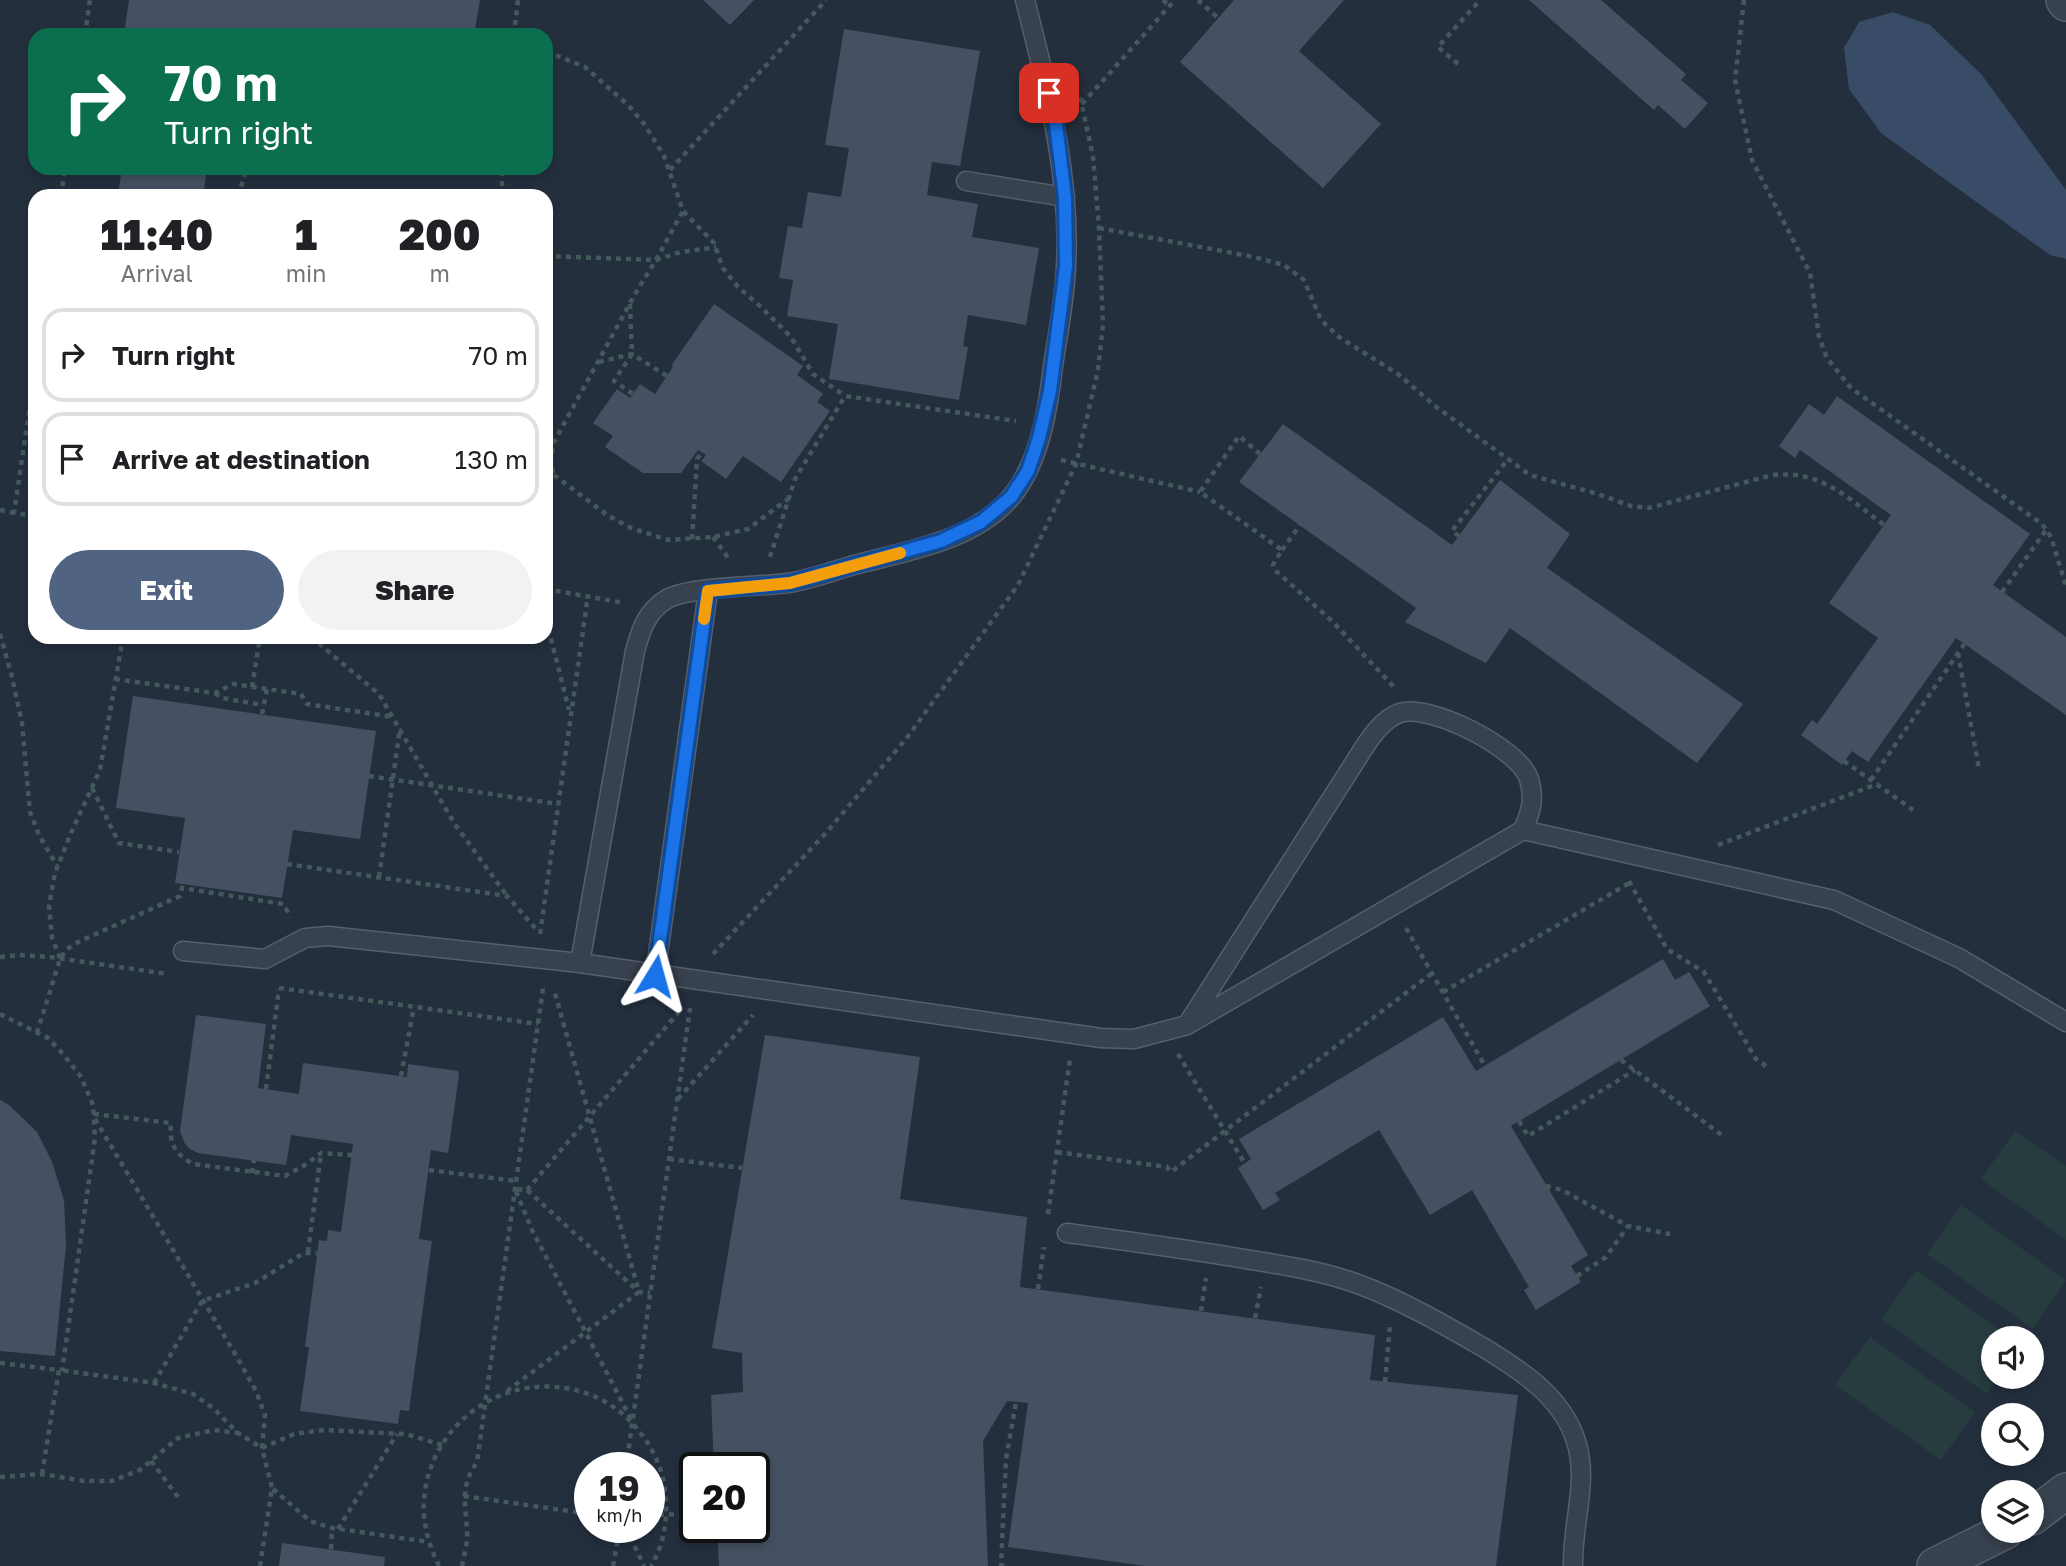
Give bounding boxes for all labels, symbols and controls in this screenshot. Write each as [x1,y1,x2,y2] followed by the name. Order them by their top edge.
[164,53,278,112] text: 70 m
[49,56,140,147] icon: right
[1019,63,1079,123] pin
[1030,74,1068,112] icon: arrive
[164,113,313,151] text: Turn right
[101,209,213,259] text: 11:40
[295,209,317,259] text: 1
[399,209,480,259] text: 200
[121,259,193,287] text: Arrival
[286,259,326,287] text: min
[429,259,450,287] text: m
[53,336,91,374] icon: right
[112,340,235,371] text: Turn right
[469,340,528,371] text: 70 m
[53,440,91,478] icon: arrive
[112,444,370,475] text: Arrive at destination
[455,444,528,475] text: 130 m
[49,550,284,630] button: Exit
[298,550,532,630] button: Share
[618,939,692,1013] position arrow
[1981,1326,2044,1543] map controls
[1981,1326,2044,1389] button: sound
[1981,1403,2044,1466] button: search
[679,1452,770,1543] speed limit sign: 20
[599,1467,640,1509] text: 19
[1981,1480,2044,1543] button: layers
[597,1504,642,1526] text: km/h

